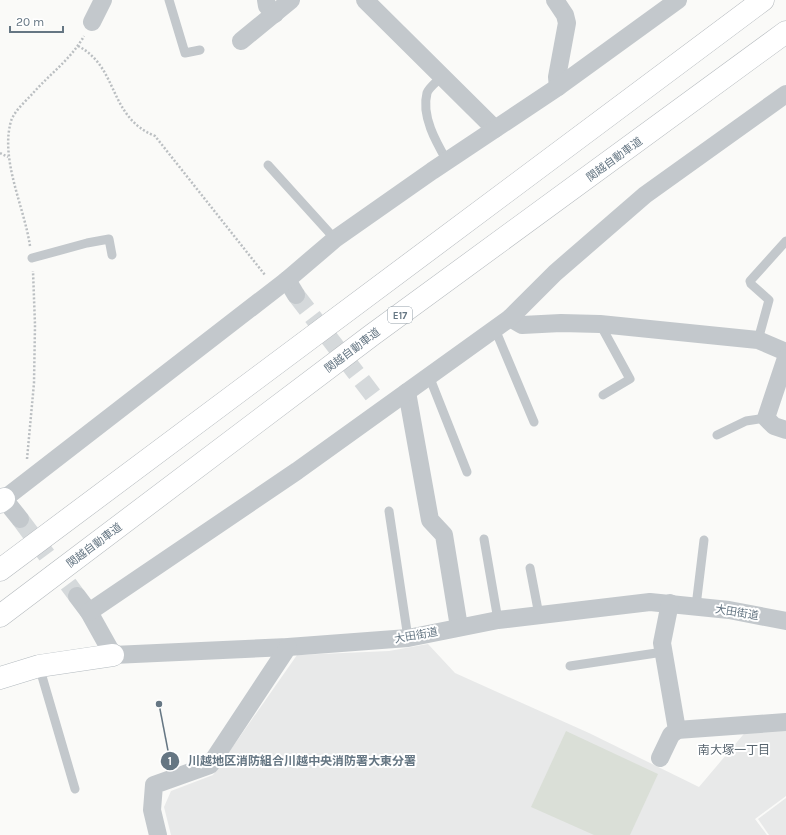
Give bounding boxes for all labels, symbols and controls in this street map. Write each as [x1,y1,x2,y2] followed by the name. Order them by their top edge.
[10,8,63,34] scale bar
[16,15,44,29] text: 20 m
[584,135,645,184] street label: 関越自動車道
[388,307,412,323] road number: E17
[322,325,383,375] street label: 関越自動車道
[64,520,125,570] street label: 関越自動車道
[714,603,760,622] street label: 大田街道
[393,625,439,646] street label: 大田街道
[698,743,770,757] district label: 南大塚一丁目
[160,749,424,773] callout: 川越地区消防組合川越中央消防署大東分署
[168,754,172,768] text: 1
[188,754,416,768] text: 川越地区消防組合川越中央消防署大東分署

